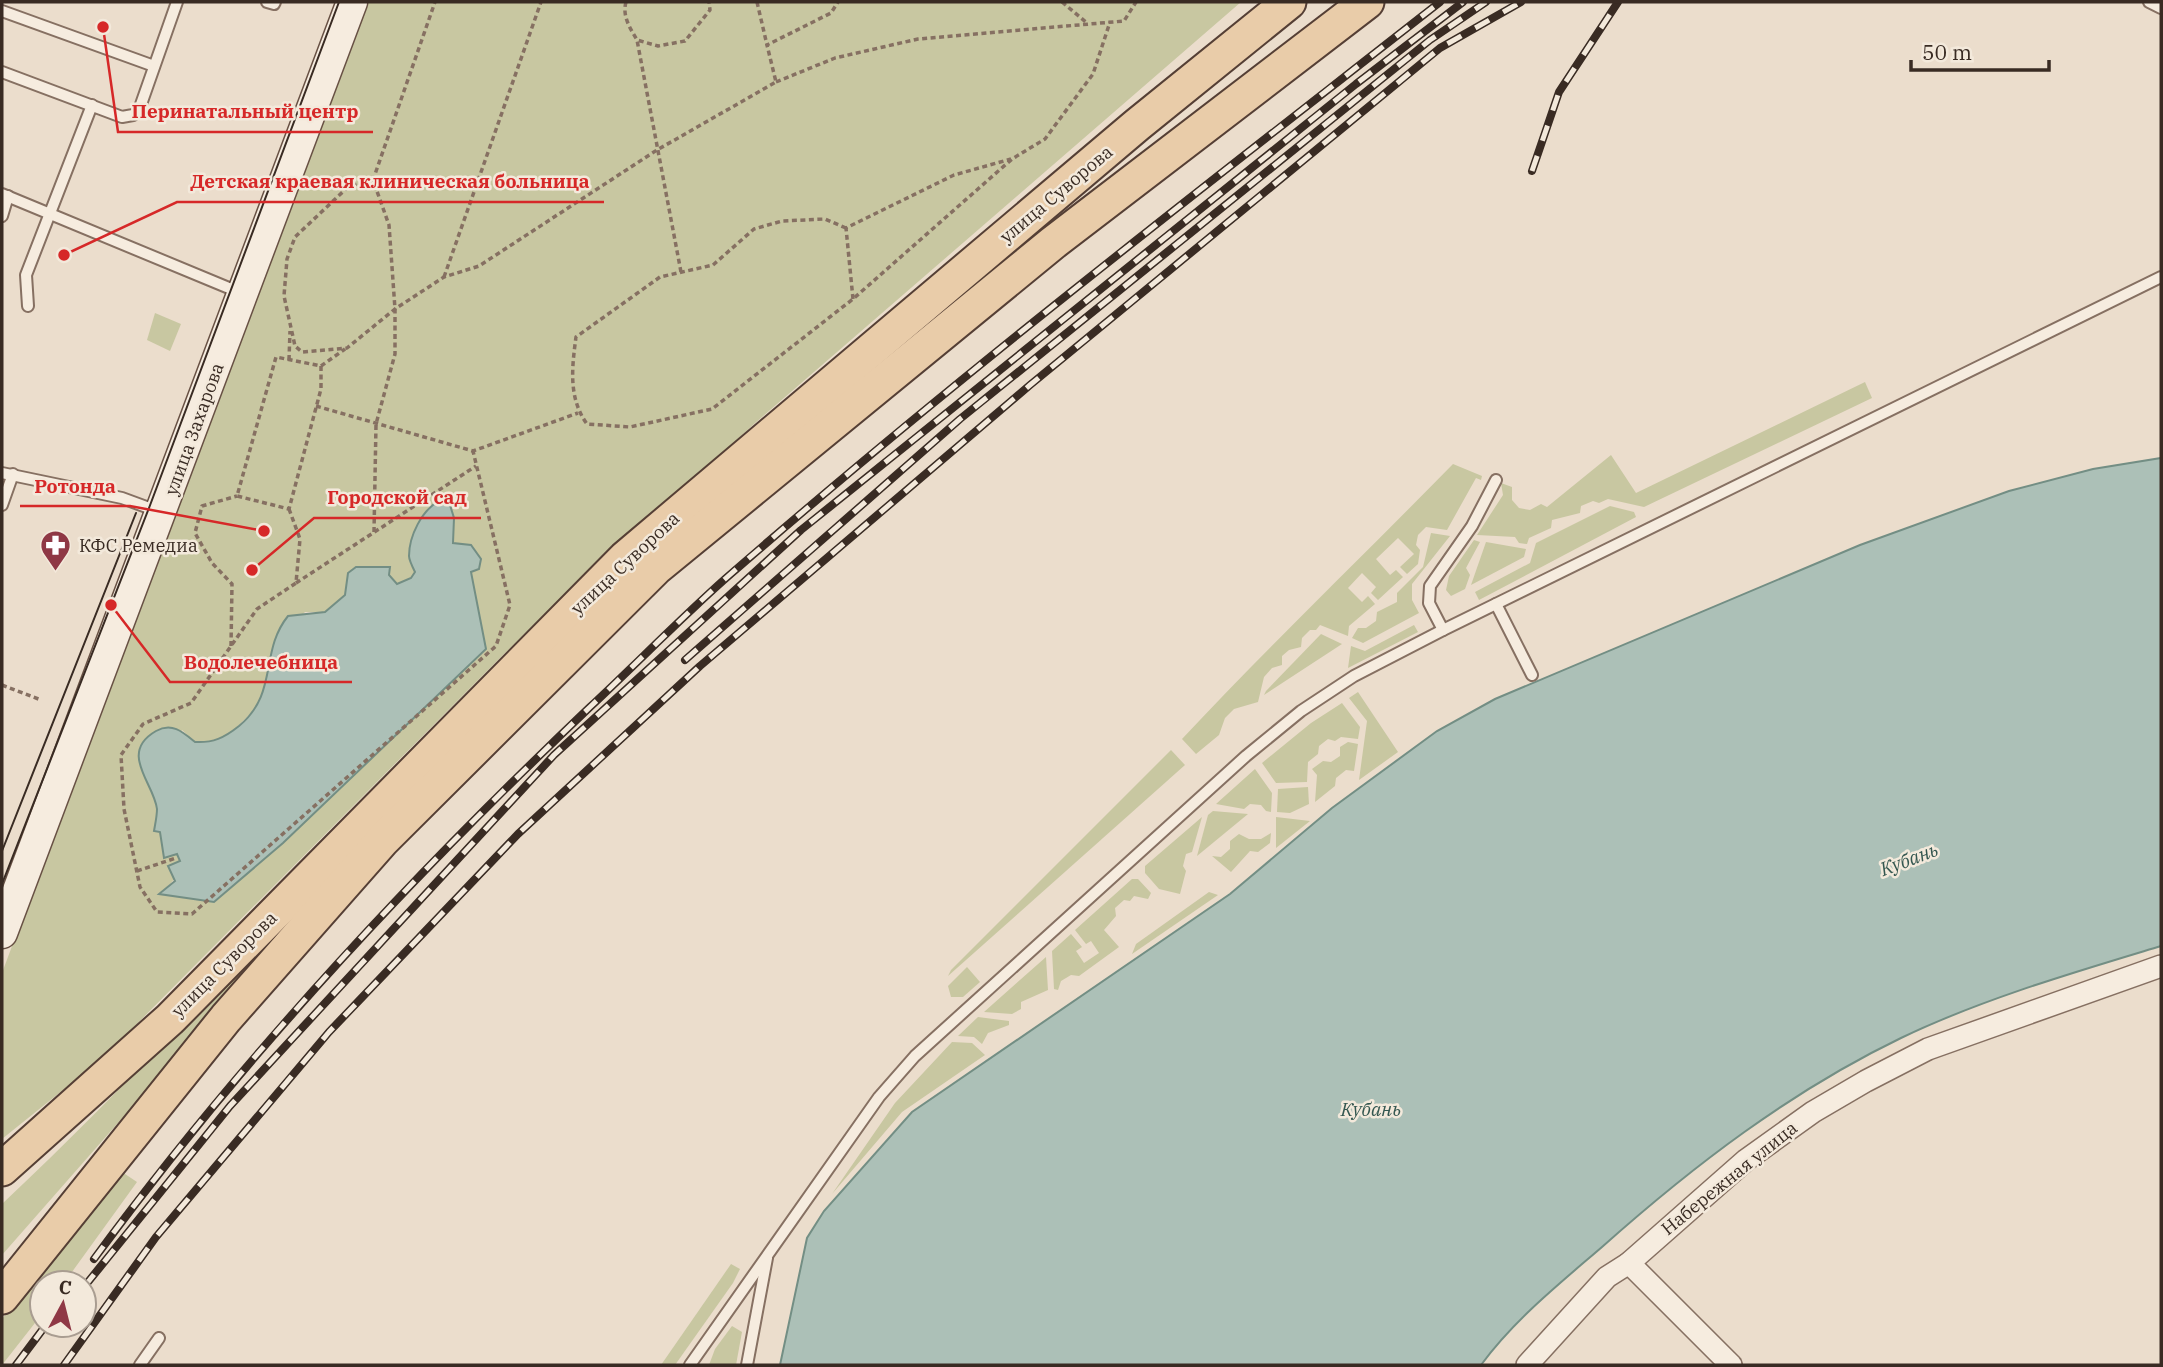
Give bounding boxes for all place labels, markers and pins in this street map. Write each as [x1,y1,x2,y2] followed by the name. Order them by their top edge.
[118,92,373,132] callout: Перинатальный центр
[177,162,604,202] callout: Детская краевая клиническая больница
[20,466,130,506] callout: Ротонда
[314,478,481,518] callout: Городской сад
[39,528,73,572] pharmacy icon: КФС Ремедиа
[79,534,198,557] place label: КФС Ремедиа
[170,642,352,682] callout: Водолечебница

